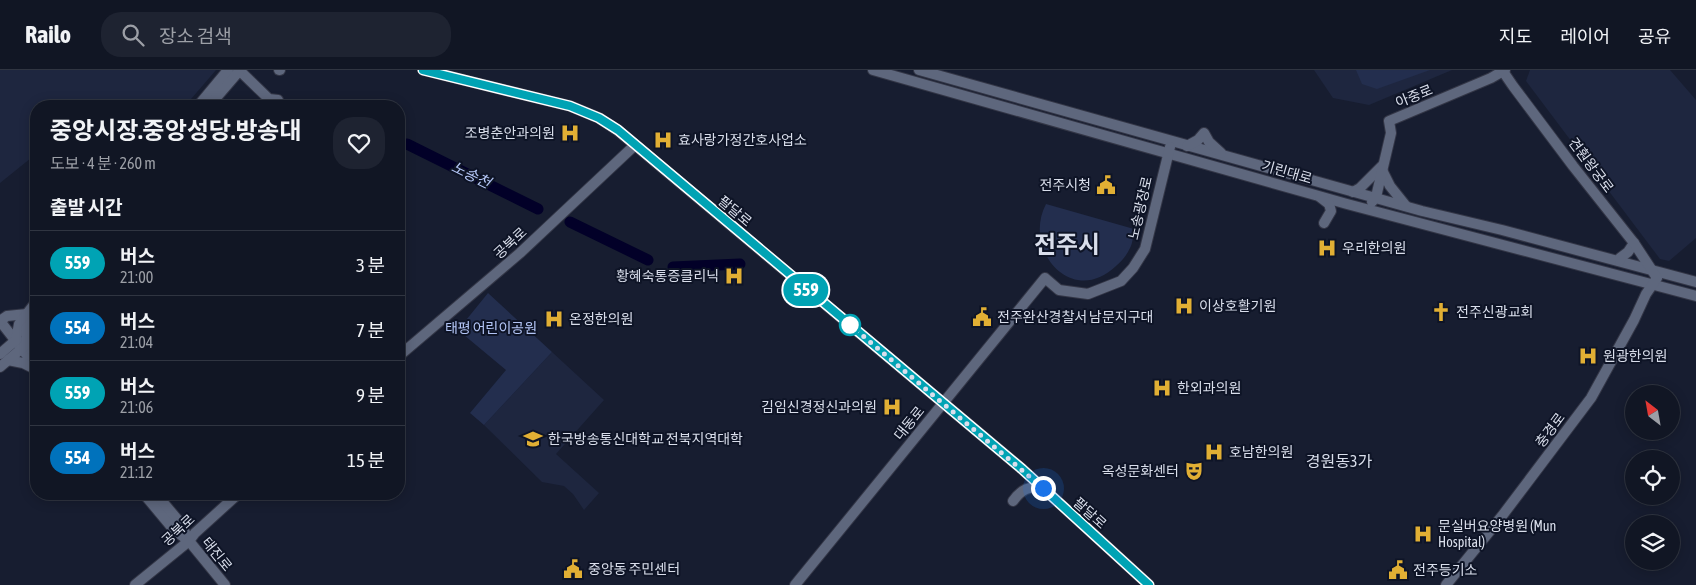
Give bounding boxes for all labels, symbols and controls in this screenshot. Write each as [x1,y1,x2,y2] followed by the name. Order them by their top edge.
[101,12,451,57] search box
[25,21,71,48] text: Railo
[119,21,147,49] icon: search
[159,25,232,47] text: 장소 검색
[1499,26,1532,47] text: 지도
[1560,26,1610,47] text: 레이어
[1638,26,1671,47] text: 공유
[1393,81,1435,111] street label: 아중로
[50,117,301,144] text: 중앙시장.중앙성당.방송대
[333,117,385,169] button: heart
[559,122,581,144] hospital icon: 조병춘안과의원
[465,125,555,141] place label: 조병춘안과의원
[652,129,674,151] hospital icon: 효사랑가정간호사업소
[678,132,807,148] place label: 효사랑가정간호사업소
[1565,134,1617,196] street label: 견훤왕궁로
[50,154,156,172] text: 도보 · 4 분 · 260 m
[1260,157,1314,187] street label: 기린대로
[449,158,496,192] water label: 노송천
[1095,174,1117,196] public building icon: 전주시청
[1125,175,1155,241] street label: 노송광장로
[1039,177,1091,193] place label: 전주시청
[715,192,755,230] street label: 팔달로
[50,196,123,218] text: 출발 시간
[490,224,530,262] street label: 공북로
[1034,231,1100,258] district label: 전주시
[1316,237,1338,259] hospital icon: 우리한의원
[1342,240,1406,256] place label: 우리한의원
[120,245,155,267] text: 버스
[65,252,90,273] text: 559
[356,254,385,276] text: 3 분
[723,265,745,287] hospital icon: 황혜숙통증클리닉
[120,268,153,286] text: 21:00
[616,268,719,284] place label: 황혜숙통증클리닉
[777,274,835,306] line badge: 559
[793,279,819,300] text: 559
[1173,295,1195,317] hospital icon: 이상호활기원
[1199,298,1276,314] place label: 이상호활기원
[1430,301,1452,323] church icon: 전주신광교회
[1456,304,1533,320] place label: 전주신광교회
[971,306,993,328] public building icon: 전주완산경찰서 남문지구대
[543,308,565,330] hospital icon: 온정한의원
[997,309,1153,325] place label: 전주완산경찰서 남문지구대
[120,310,155,332] text: 버스
[569,311,633,327] place label: 온정한의원
[839,314,861,336] unlabelled marker
[65,317,90,338] text: 554
[356,319,385,341] text: 7 분
[445,320,537,336] park label: 태평 어린이공원
[120,333,153,351] text: 21:04
[1577,345,1599,367] hospital icon: 원광한의원
[1603,348,1667,364] place label: 원광한의원
[120,375,155,397] text: 버스
[1151,377,1173,399] hospital icon: 한외과의원
[1177,380,1241,396] place label: 한외과의원
[65,382,90,403] text: 559
[356,384,385,406] text: 9 분
[1625,385,1680,440] north arrow
[1625,385,1680,570] map controls
[881,396,903,418] hospital icon: 김임신경정신과의원
[120,398,153,416] text: 21:06
[761,399,877,415] place label: 김임신경정신과의원
[891,403,927,443] street label: 대동로
[1532,410,1568,450] street label: 충경로
[522,428,544,450] school or university icon: 한국방송통신대학교 전북지역대학
[548,431,743,447] place label: 한국방송통신대학교 전북지역대학
[120,440,155,462] text: 버스
[1203,441,1225,463] hospital icon: 호남한의원
[1229,444,1293,460] place label: 호남한의원
[65,447,90,468] text: 554
[347,449,385,471] text: 15 분
[1625,450,1680,505] button: locate
[1306,452,1372,470] district label: 경원동3가
[1183,460,1205,482] theatre icon: 옥성문화센터
[120,463,153,481] text: 21:12
[1102,463,1179,479] place label: 옥성문화센터
[1031,476,1056,501] your location
[1070,494,1110,532] street label: 팔달로
[158,511,198,549] street label: 공북로
[1625,515,1680,570] button: layers
[1438,518,1556,550] place label: 문실버요양병원 (Mun Hospital)
[1412,523,1434,545] hospital icon: 문실버요양병원 (Mun Hospital)
[199,534,235,574] street label: 태진로
[562,558,584,580] public building icon: 중앙동 주민센터
[1387,559,1409,581] public building icon: 전주등기소
[588,561,680,577] place label: 중앙동 주민센터
[1413,562,1478,578] place label: 전주등기소

